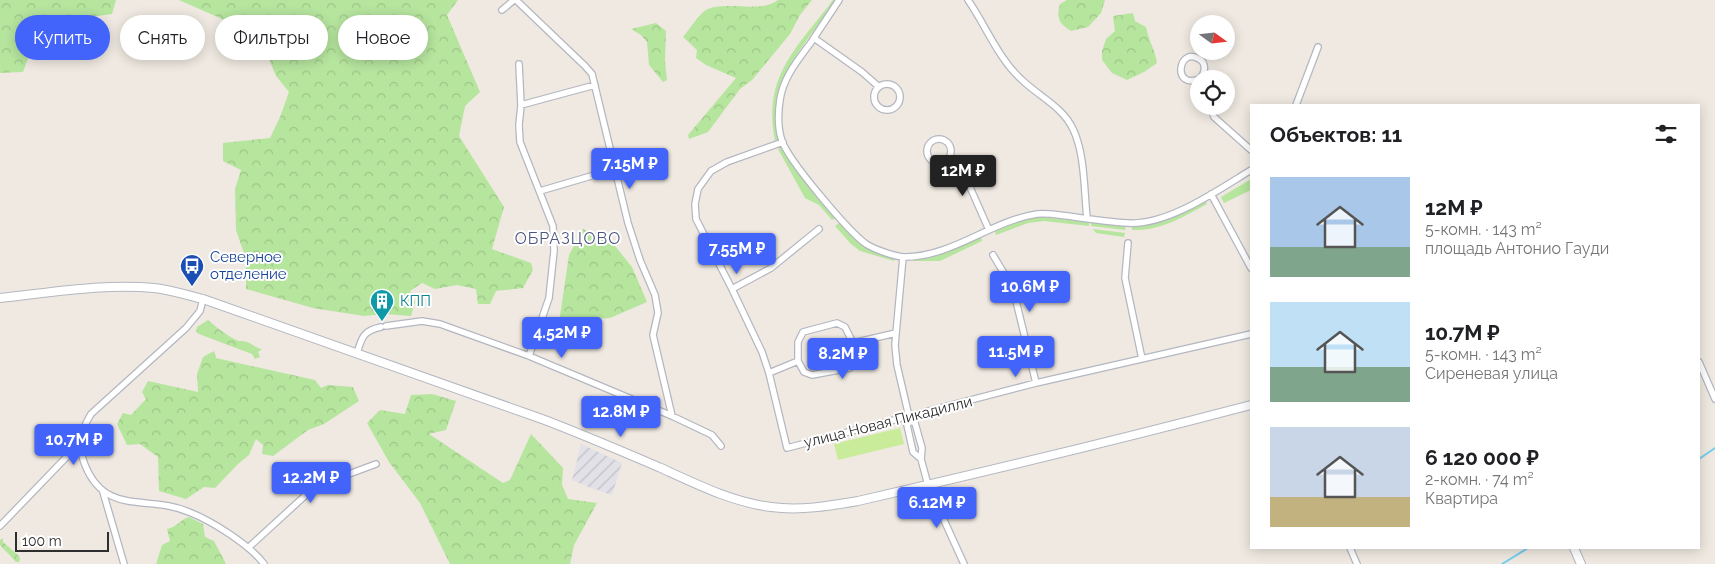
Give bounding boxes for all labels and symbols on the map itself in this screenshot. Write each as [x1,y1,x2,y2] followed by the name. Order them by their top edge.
[1190,15,1235,60] north arrow
[584,148,676,190] pin: 7.15M ₽
[928,154,998,197] pin: 12M ₽
[515,229,621,248] district label: ОБРАЗЦОВО
[691,232,783,275] pin: 7.55M ₽
[210,248,287,283] place label: Северное отделение
[179,253,205,287] bus stop icon: Северное отделение
[984,270,1076,313] pin: 10.6M ₽
[369,288,395,322] building icon: КПП
[400,292,431,310] place label: КПП
[516,316,608,359] pin: 4.52M ₽
[970,336,1062,378] pin: 11.5M ₽
[802,338,884,380] pin: 8.2M ₽
[802,392,974,452] street label: улица Новая Пикадилли
[575,396,667,438] pin: 12.8M ₽
[28,424,120,466] pin: 10.7M ₽
[265,462,357,504] pin: 12.2M ₽
[891,486,983,529] pin: 6.12M ₽
[15,529,109,552] scale bar

